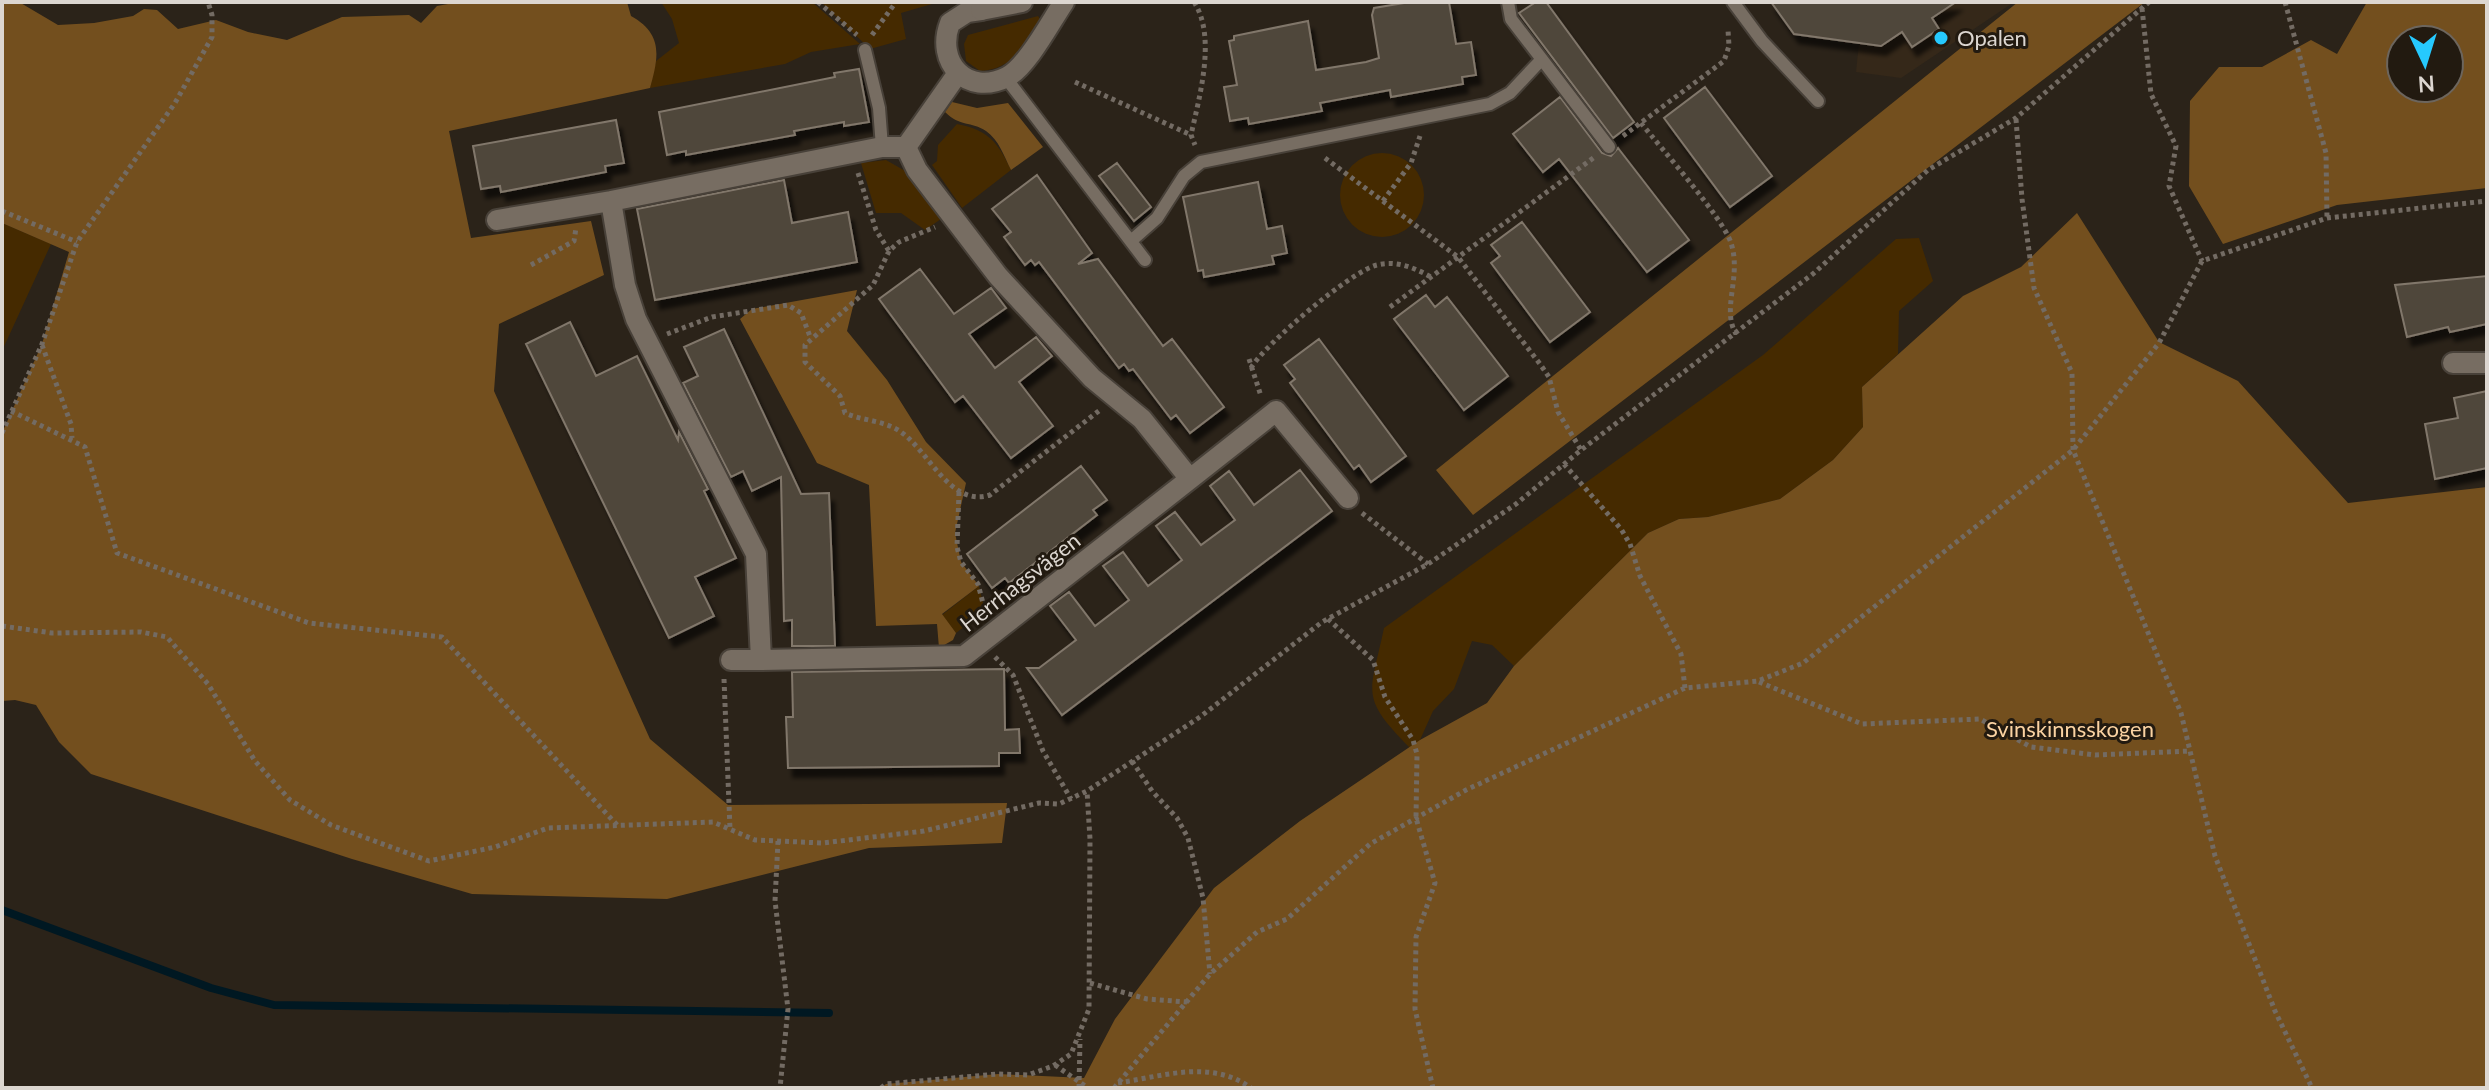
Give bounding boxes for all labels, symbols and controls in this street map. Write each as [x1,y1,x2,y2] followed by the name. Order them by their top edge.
[1957,24,2027,51] place label: Opalen
[2385,24,2465,104] north arrow
[1932,29,1950,47] marker: Opalen
[2417,70,2436,99] text: N
[954,526,1085,637] street label: Herrhagsvägen
[1986,715,2154,742] park label: Svinskinnsskogen

